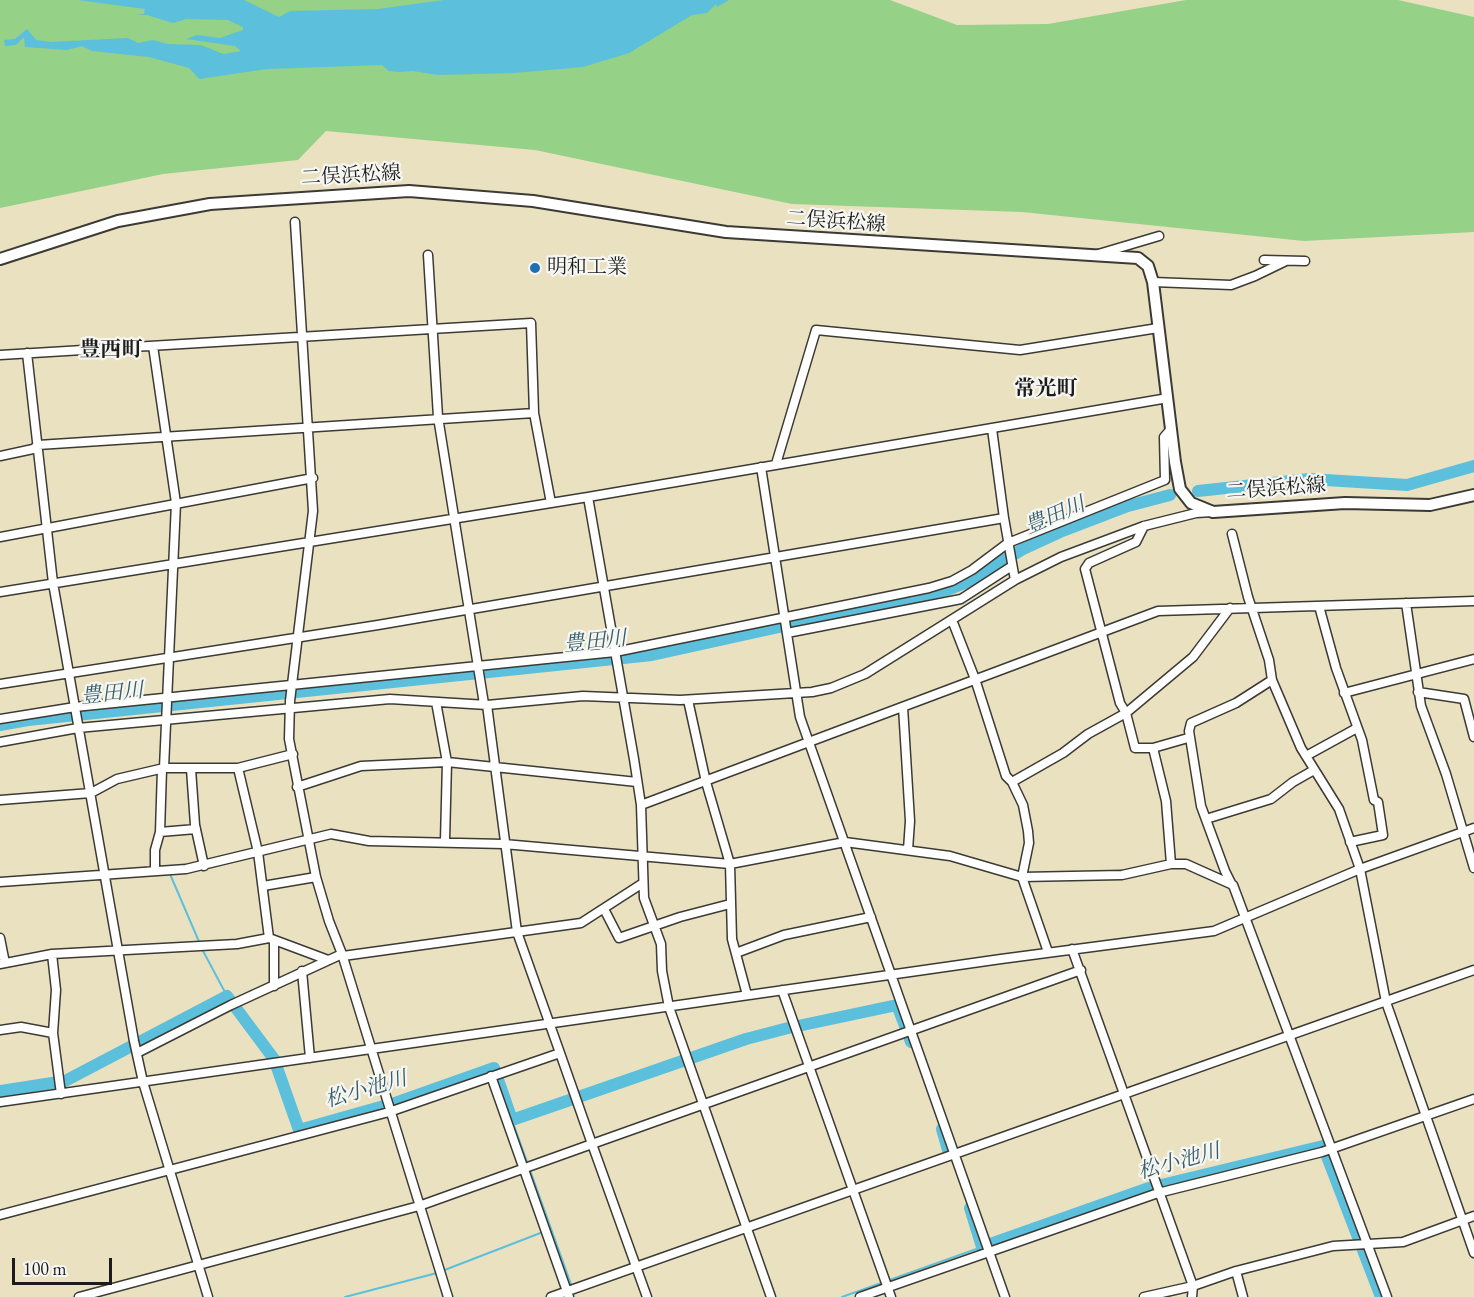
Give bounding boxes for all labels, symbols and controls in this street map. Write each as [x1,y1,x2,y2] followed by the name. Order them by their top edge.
[300,161,402,191] street label: 二俣浜松線
[785,207,887,237] street label: 二俣浜松線
[547,256,627,280] place label: 明和工業
[528,261,542,275] marker: 明和工業
[80,337,142,363] district label: 豊西町
[1015,376,1077,402] district label: 常光町
[1225,474,1327,504] street label: 二俣浜松線
[1021,492,1089,540] water label: 豊田川
[562,626,628,658] water label: 豊田川
[79,678,145,710] water label: 豊田川
[322,1066,410,1114] water label: 松小池川
[1135,1139,1223,1185] water label: 松小池川
[15,1246,116,1284] scale bar
[23,1257,67,1280] text: 100 m

